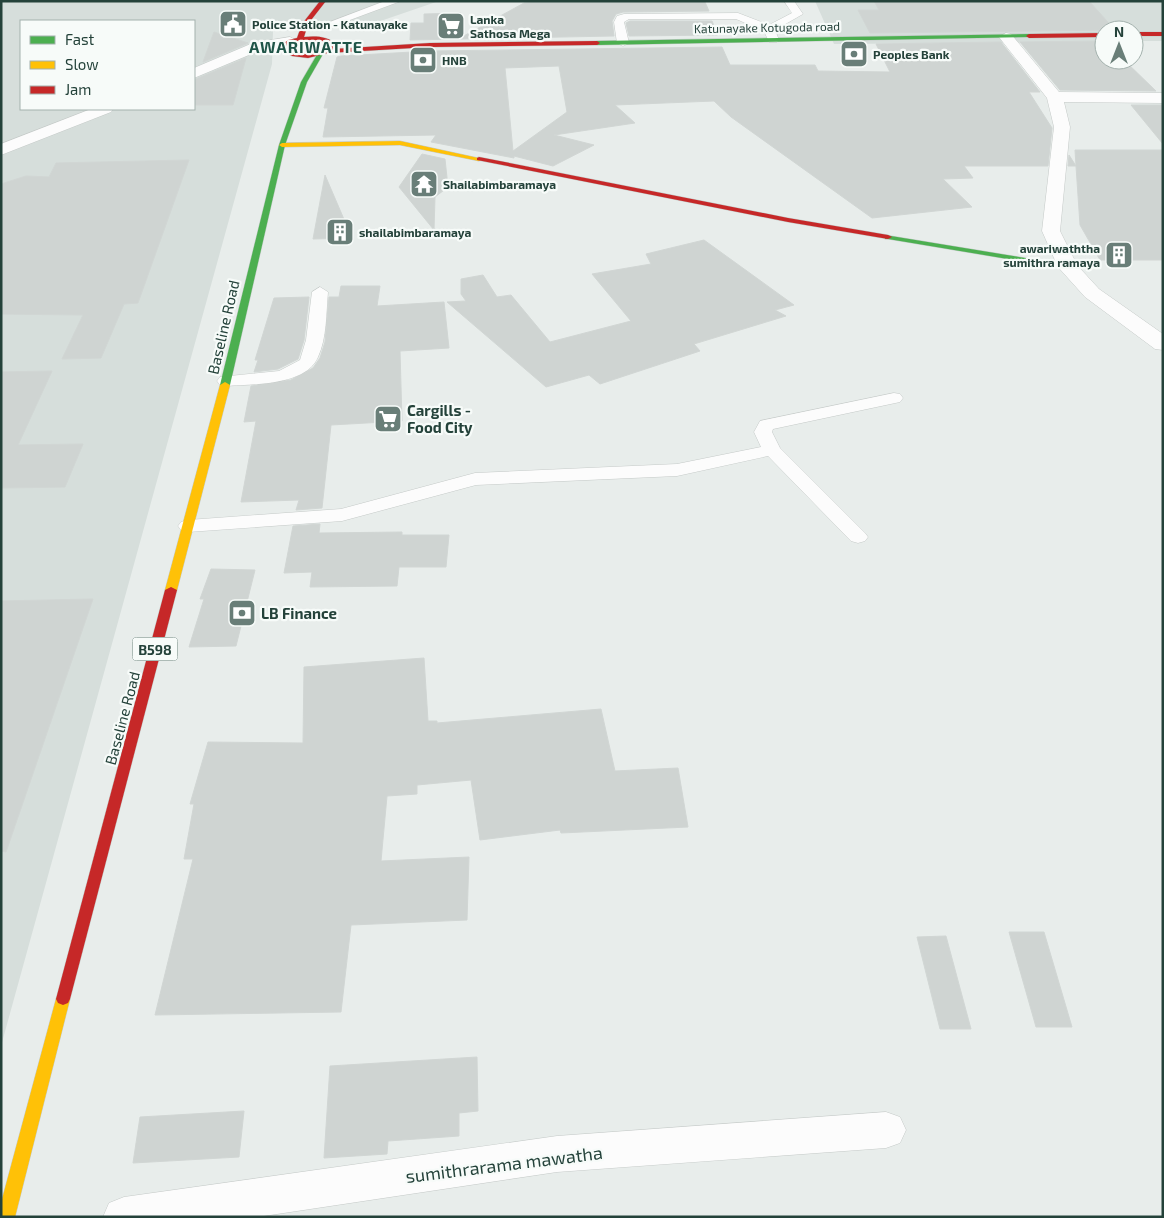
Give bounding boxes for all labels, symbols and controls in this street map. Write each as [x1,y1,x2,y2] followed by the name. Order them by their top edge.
[218,9,248,39] public building icon: Police Station - Katunayake
[436,11,466,41] supermarket icon: Lanka Sathosa Mega
[470,12,551,40] place label: Lanka Sathosa Mega
[252,17,408,32] place label: Police Station - Katunayake
[694,19,840,35] street label: Katunayake Kotugoda road
[20,20,195,110] legend
[1094,20,1144,70] north arrow
[1114,23,1124,40] text: N
[65,30,95,48] text: Fast
[249,37,363,56] district label: AWARIWATTE
[839,39,869,69] bank icon: Peoples Bank
[408,45,438,75] bank icon: HNB
[873,47,950,61] place label: Peoples Bank
[442,53,467,67] place label: HNB
[65,55,99,73] text: Slow
[65,80,91,98] text: Jam
[409,169,439,199] temple icon: Shailabimbaramaya
[443,177,556,192] place label: Shailabimbaramaya
[325,217,355,247] building icon: shailabimbaramaya
[359,225,471,240] place label: shailabimbaramaya
[1104,240,1134,270] building icon: awariwaththa sumithra ramaya
[1003,241,1100,270] place label: awariwaththa sumithra ramaya
[203,278,243,376] street label: Baseline Road
[407,401,473,437] place label: Cargills - Food City
[373,404,403,434] supermarket icon: Cargills - Food City
[227,598,257,628] bank icon: LB Finance
[261,604,337,622] place label: LB Finance
[132,638,178,661] road number: B598
[101,669,143,767] street label: Baseline Road
[404,1141,604,1187] street label: sumithrarama mawatha

